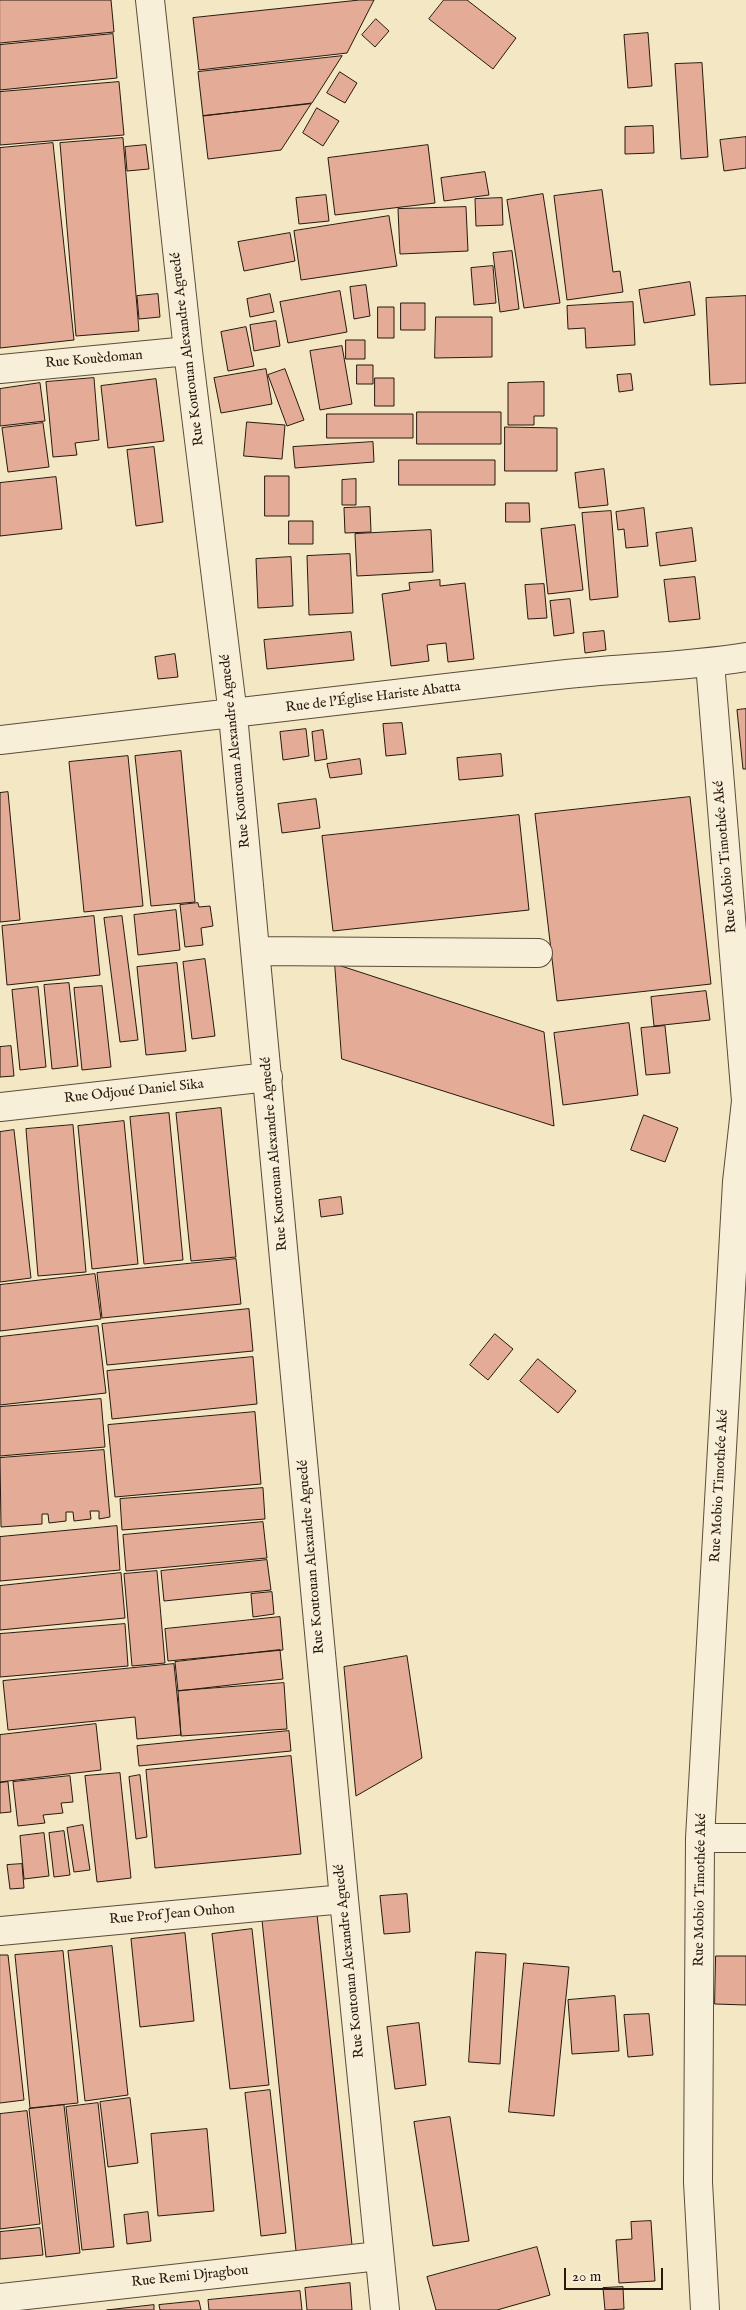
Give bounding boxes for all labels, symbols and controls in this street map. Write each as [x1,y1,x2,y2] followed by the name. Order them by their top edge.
[168,251,208,447] street label: Rue Koutouan Alexandre Aguedé
[45,347,143,373] street label: Rue Kouèdoman
[217,653,255,849] street label: Rue Koutouan Alexandre Aguedé
[285,679,461,717] street label: Rue de l'Église Hariste Abatta
[711,780,741,934] street label: Rue Mobio Timothée Aké
[258,1056,292,1252] street label: Rue Koutouan Alexandre Aguedé
[63,1076,205,1108] street label: Rue Odjoué Daniel Sika
[708,1409,732,1563] street label: Rue Mobio Timothée Aké
[295,1459,329,1655] street label: Rue Koutouan Alexandre Aguedé
[691,1813,711,1967] street label: Rue Mobio Timothée Aké
[331,1863,369,2059] street label: Rue Koutouan Alexandre Aguedé
[109,1901,235,1929] street label: Rue Prof Jean Ouhon
[566,2258,665,2290] scale bar
[131,2263,249,2291] street label: Rue Remi Djragbou
[572,2267,601,2286] text: 20 m

